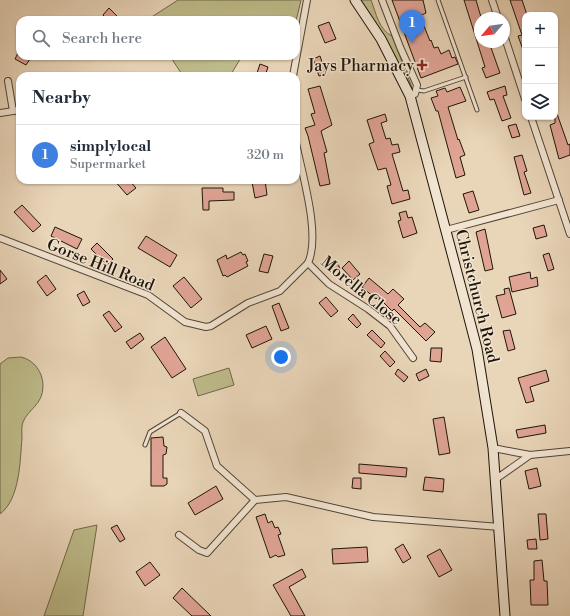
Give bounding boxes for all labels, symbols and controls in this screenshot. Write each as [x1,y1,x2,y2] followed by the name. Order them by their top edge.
[399,10,425,43] pin: 1
[474,12,510,48] north arrow
[522,12,558,120] map controls
[522,12,558,48] button: +
[16,16,300,60] search box
[30,27,52,49] icon: search
[62,29,142,48] text: Search here
[522,48,558,84] button: −
[306,56,414,76] place label: Jays Pharmacy
[417,60,427,70] marker: Jays Pharmacy
[522,84,558,120] button: layers
[32,87,91,109] text: Nearby
[70,137,151,156] text: simplylocal
[42,147,48,163] text: 1
[247,147,284,163] text: 320 m
[70,156,146,172] text: Supermarket
[451,227,503,365] street label: Christchurch Road
[44,234,157,296] street label: Gorse Hill Road
[317,252,406,330] street label: Morella Close
[271,347,291,367] your location

